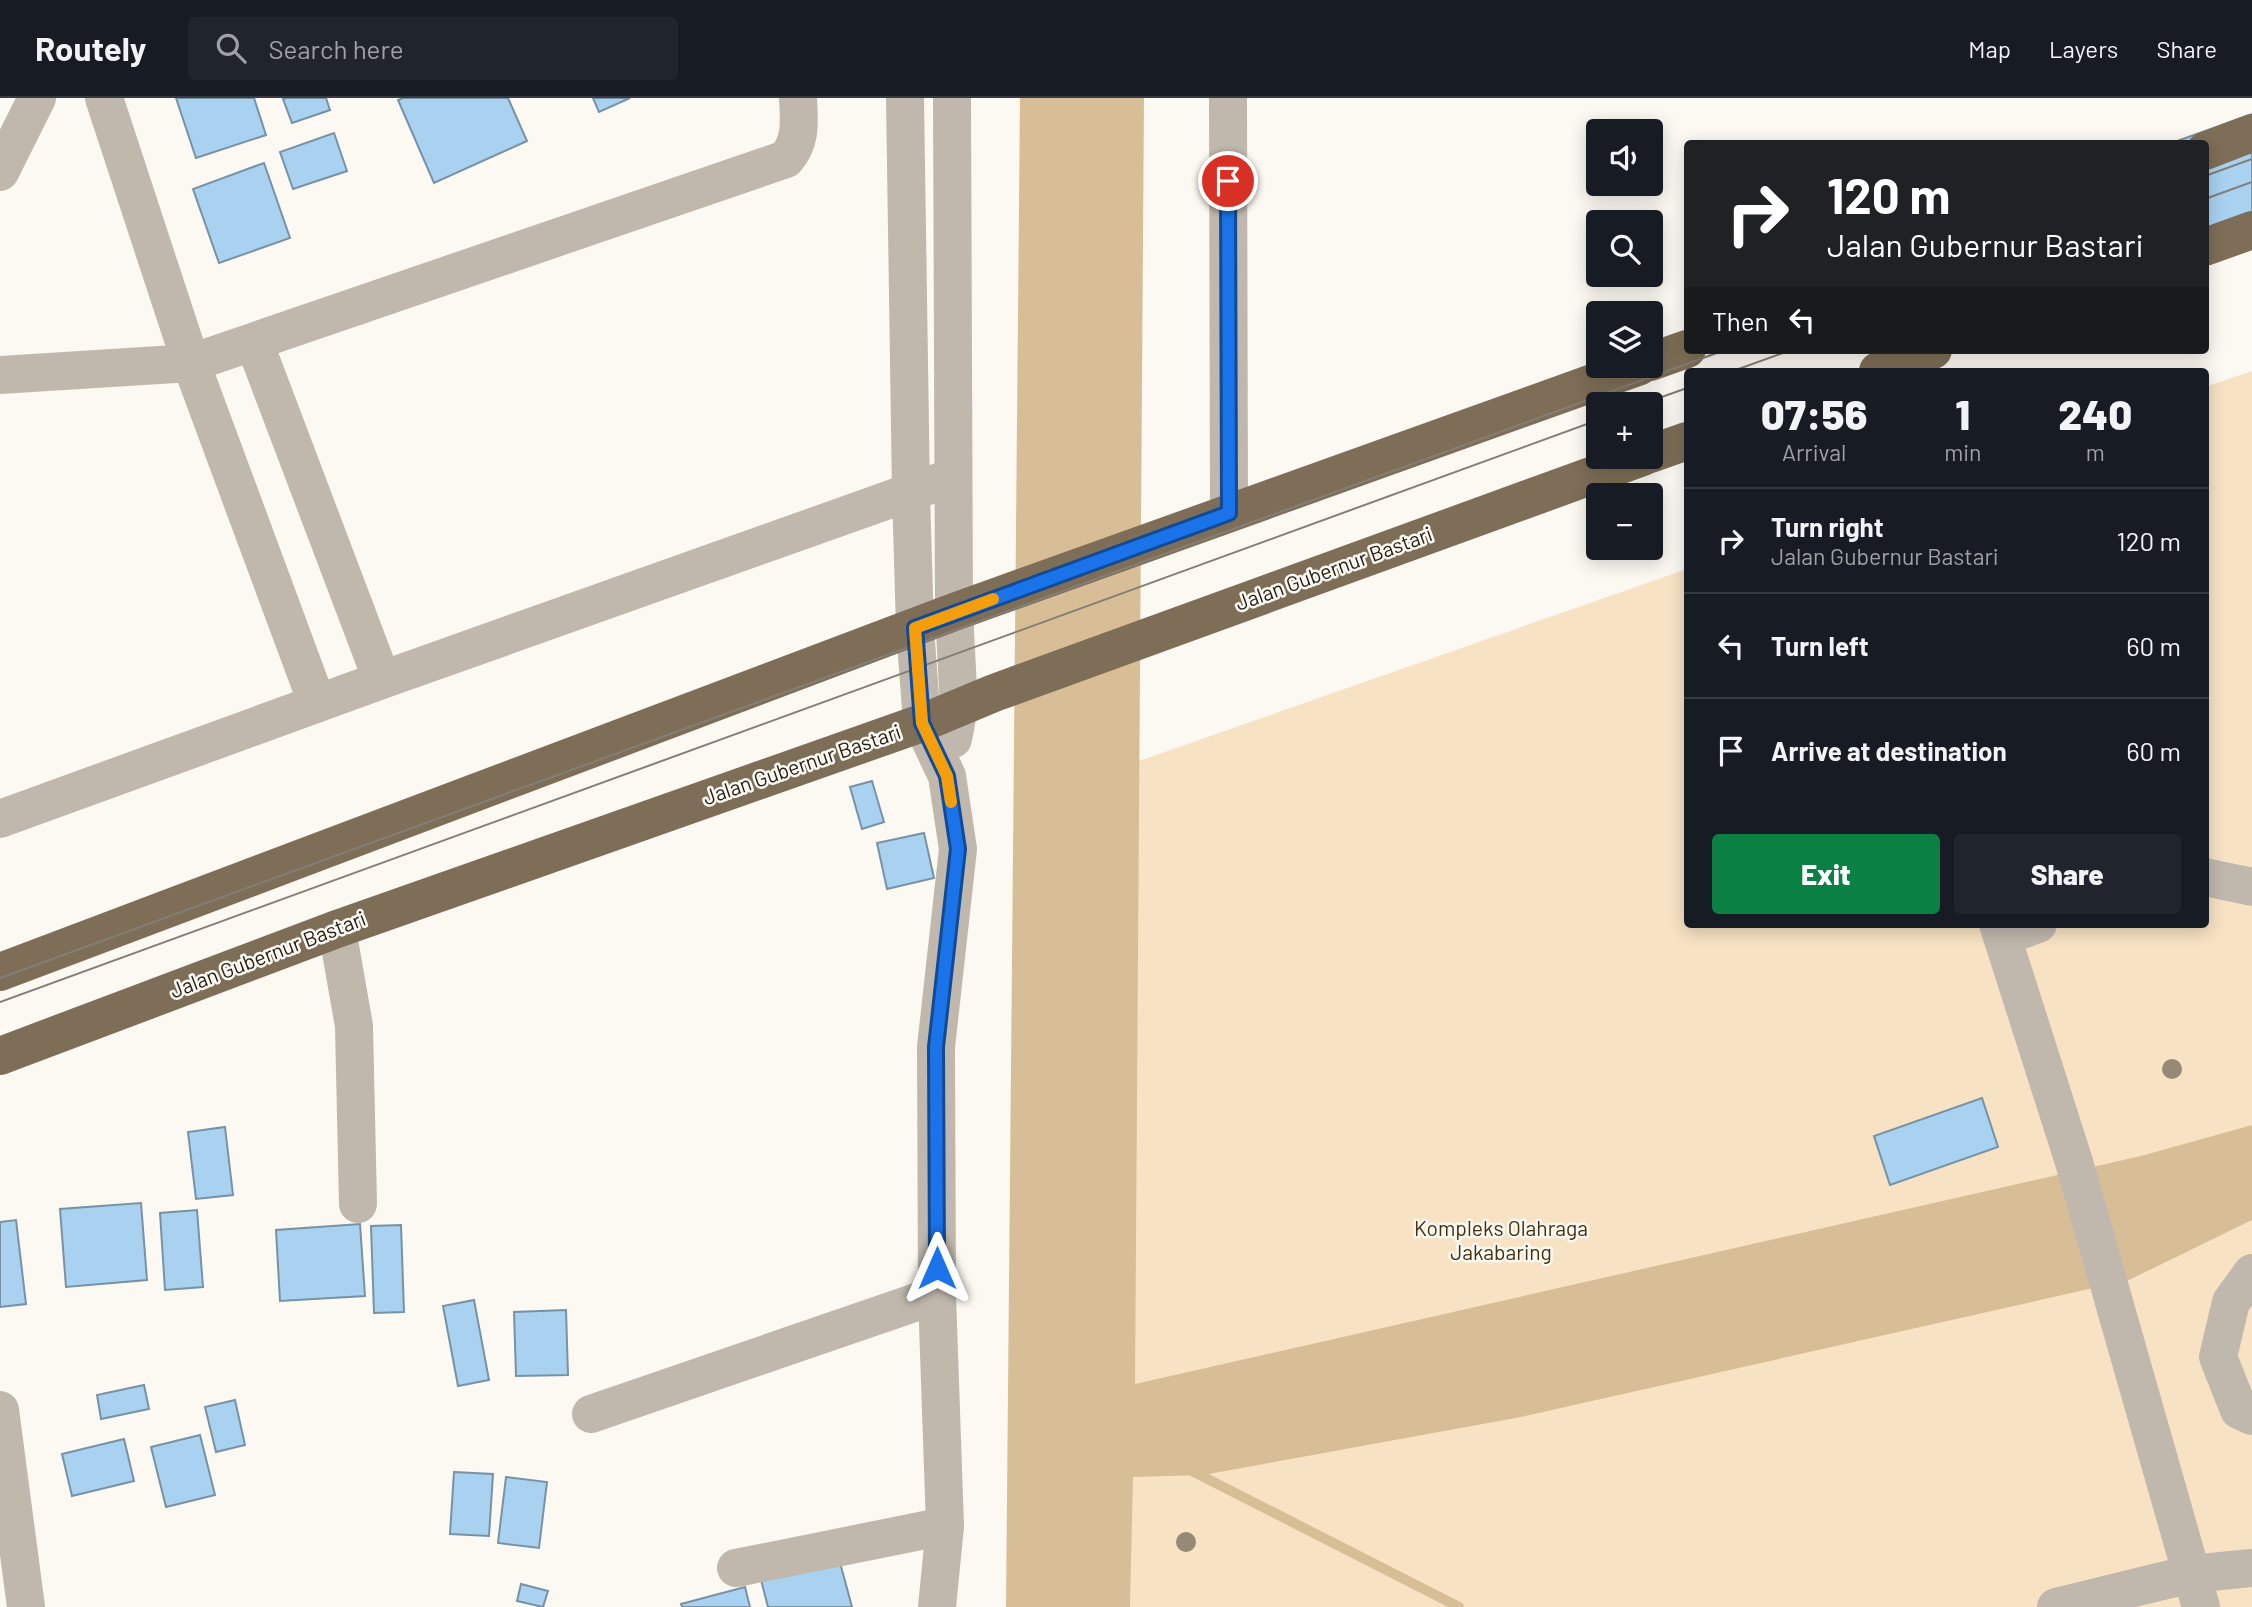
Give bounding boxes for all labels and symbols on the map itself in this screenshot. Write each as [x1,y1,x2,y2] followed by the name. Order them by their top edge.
[1198,151,1258,211] pin
[1232,520,1435,615] street label: Jalan Gubernur Bastari
[699,718,904,809] street label: Jalan Gubernur Bastari
[166,905,369,1003] street label: Jalan Gubernur Bastari
[1414,1215,1588,1264] park label: Kompleks Olahraga Jakabaring
[900,1231,974,1305] position arrow

